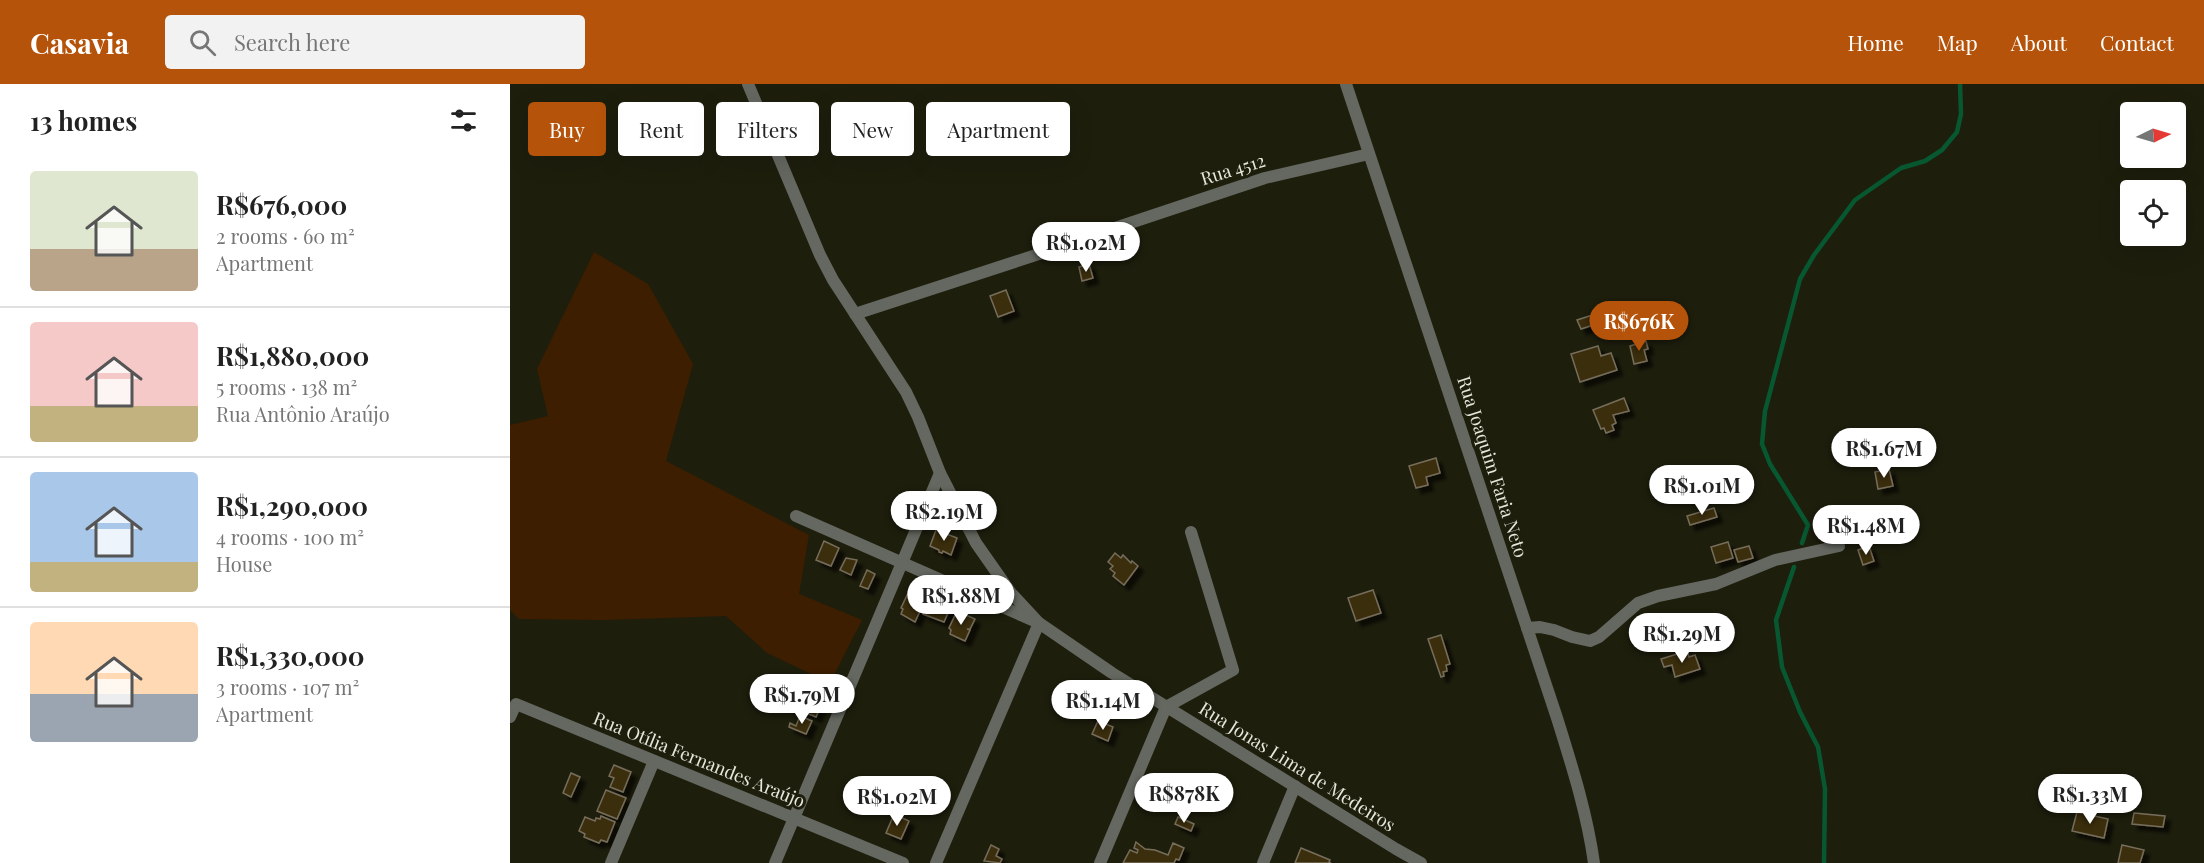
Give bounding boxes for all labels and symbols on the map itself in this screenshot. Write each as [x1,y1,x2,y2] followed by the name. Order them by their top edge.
[2120,102,2186,168] north arrow
[1197,148,1268,190] street label: Rua 4512
[1031,222,1141,273] pin: R$1.02M
[1590,301,1688,352] pin: R$676K
[1452,373,1534,561] street label: Rua Joaquim Faria Neto
[1829,428,1939,479] pin: R$1.67M
[1647,465,1757,516] pin: R$1.01M
[889,491,999,542] pin: R$2.19M
[1811,505,1921,556] pin: R$1.48M
[906,575,1016,626] pin: R$1.88M
[1627,613,1737,664] pin: R$1.29M
[747,674,857,725] pin: R$1.79M
[1048,680,1158,731] pin: R$1.14M
[1195,696,1400,836] street label: Rua Jonas Lima de Medeiros
[590,706,809,813] street label: Rua Otília Fernandes Araújo
[1135,773,1233,824] pin: R$878K
[2035,774,2145,825] pin: R$1.33M
[842,776,952,827] pin: R$1.02M

